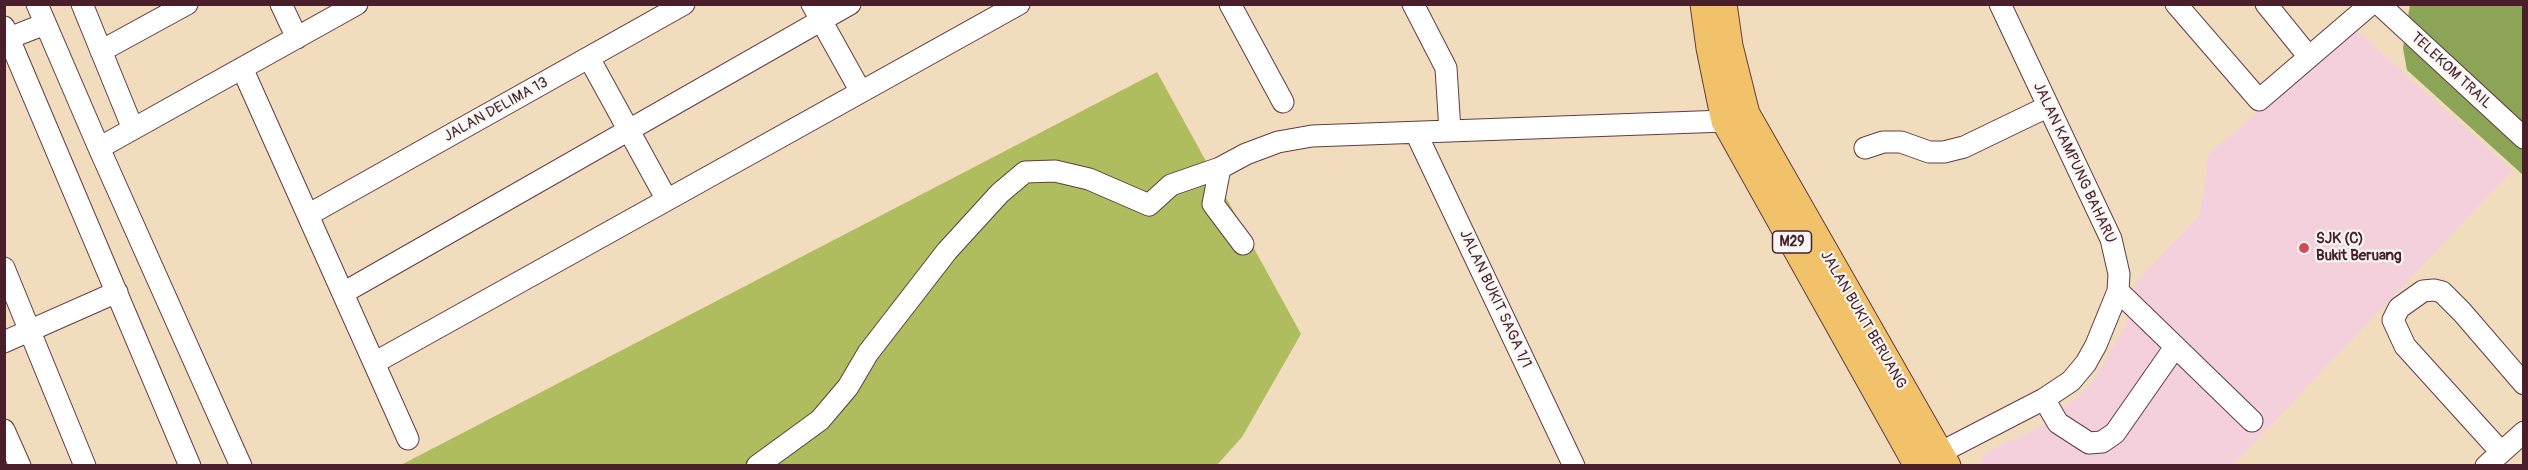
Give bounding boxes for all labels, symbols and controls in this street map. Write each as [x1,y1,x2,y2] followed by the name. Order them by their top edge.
[2407,29,2495,113] street label: TELEKOM TRAIL
[441,74,551,146] street label: JALAN DELIMA 13
[2029,80,2119,246] street label: JALAN KAMPUNG BAHARU
[1455,227,1535,371] street label: JALAN BUKIT SAGA 1/1
[2316,230,2402,265] place label: SJK (C) Bukit Beruang
[1772,231,1812,253] road number: M29
[2297,241,2311,255] marker: SJK (C) Bukit Beruang
[1816,248,1910,392] street label: JALAN BUKIT BERUANG

